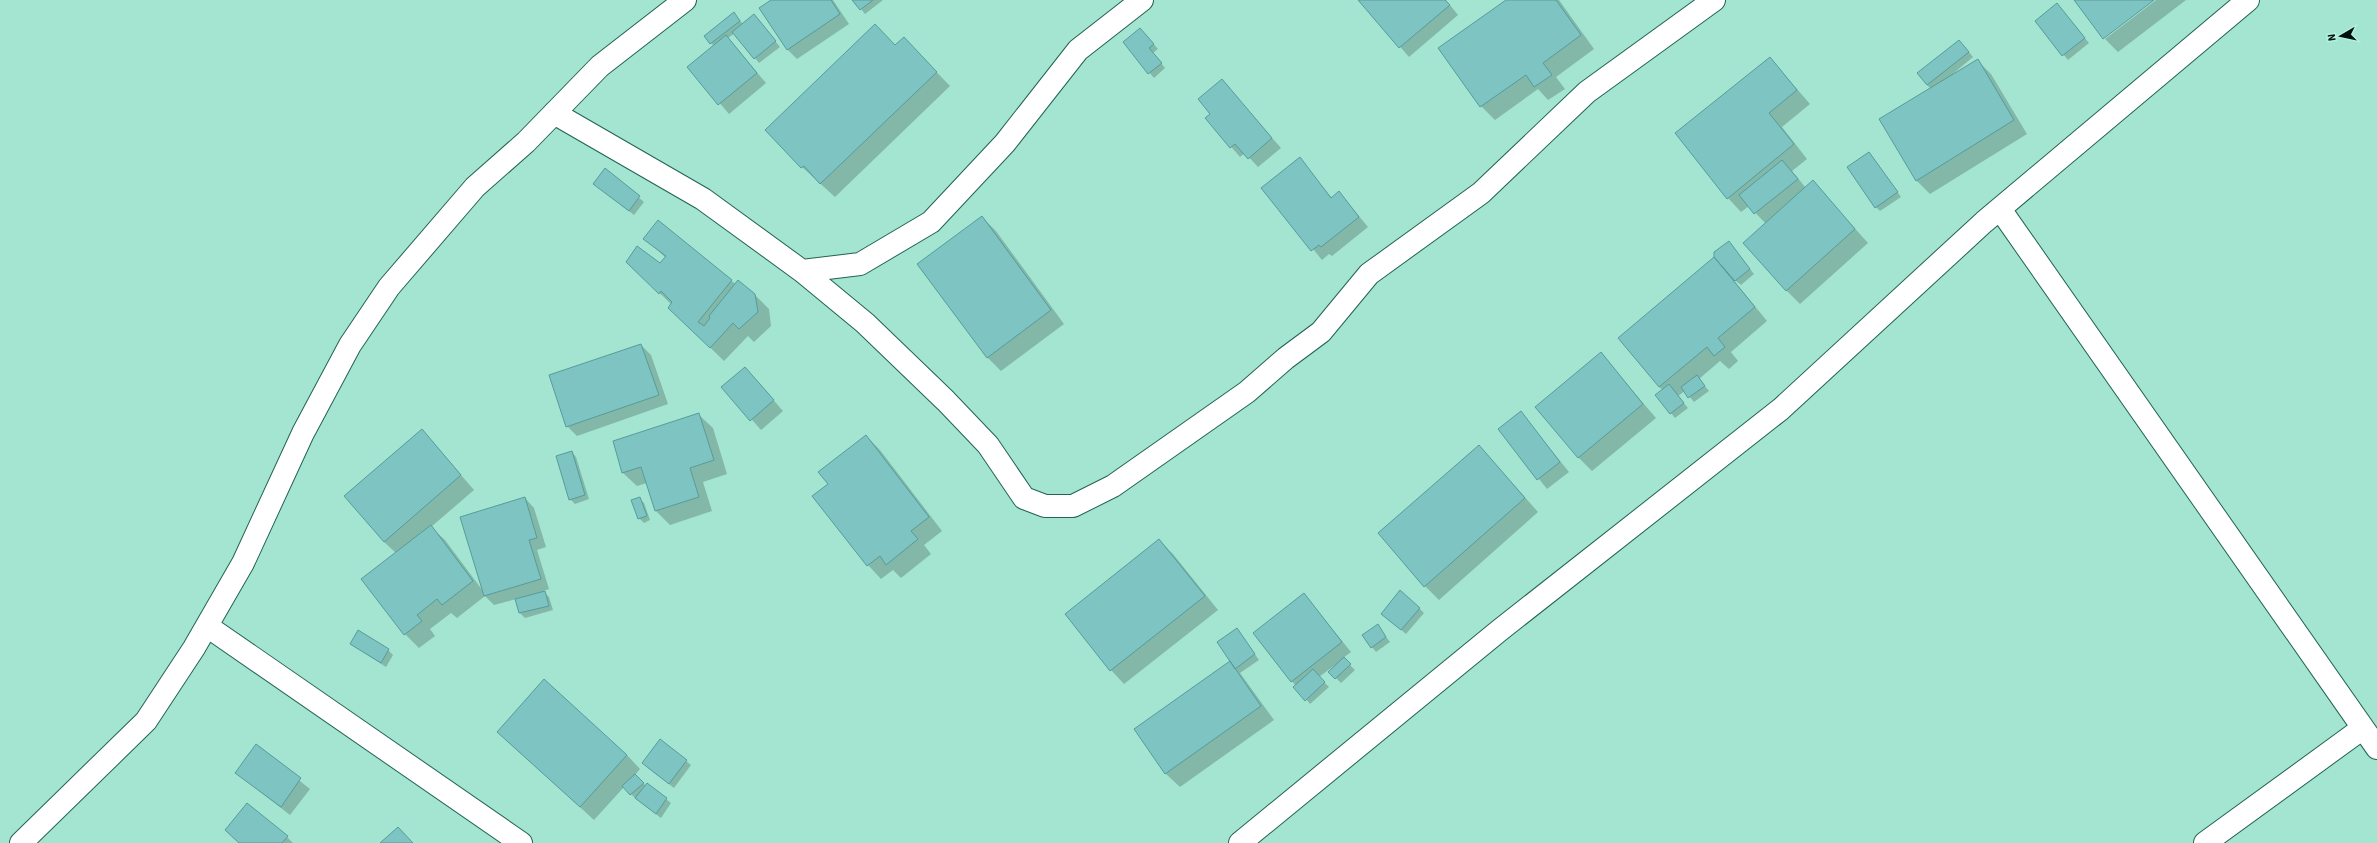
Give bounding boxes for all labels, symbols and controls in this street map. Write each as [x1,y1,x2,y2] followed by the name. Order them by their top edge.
[2321,16,2361,56] north arrow
[2324,33,2340,42] text: N

